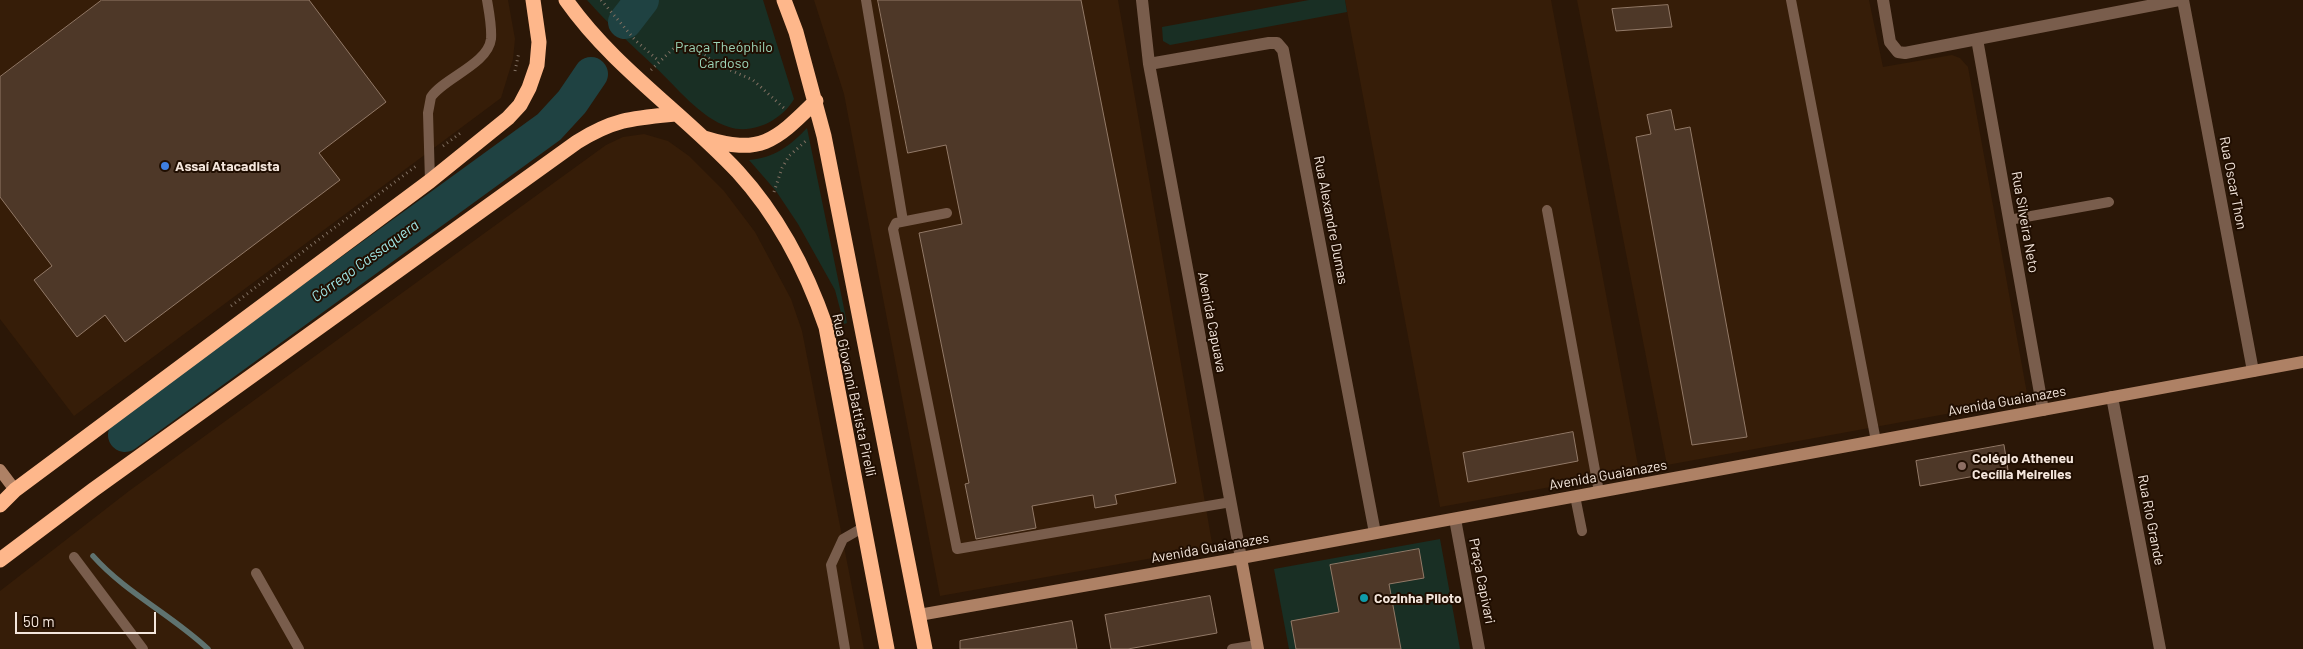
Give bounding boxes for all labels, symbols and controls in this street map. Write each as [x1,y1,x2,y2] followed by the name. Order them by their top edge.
[675,39,773,72] park label: Praça Theóphilo Cardoso
[2216,135,2250,231] street label: Rua Oscar Thon
[1310,154,1352,286] street label: Rua Alexandre Dumas
[175,158,280,174] place label: Assaí Atacadista
[159,160,171,172] marker: Assaí Atacadista
[2008,170,2042,274] street label: Rua Silveira Neto
[308,216,422,306] water label: Córrego Cassaquera
[1194,270,1230,374] street label: Avenida Capuava
[828,312,880,478] street label: Rua Giovanni Battista Pirelli
[1947,382,2067,420] street label: Avenida Guaianazes
[1972,450,2074,482] place label: Colégio Atheneu Cecília Meirelles
[1548,456,1668,494] street label: Avenida Guaianazes
[1956,460,1968,472] marker: Colégio Atheneu Cecília Meirelles
[2134,473,2168,567] street label: Rua Rio Grande
[1150,529,1270,567] street label: Avenida Guaianazes
[1465,537,1499,625] street label: Praça Capivari
[1374,590,1462,606] place label: Cozinha Piloto
[1358,592,1370,604] marker: Cozinha Piloto
[18,602,159,634] scale bar
[23,612,55,630] text: 50 m

